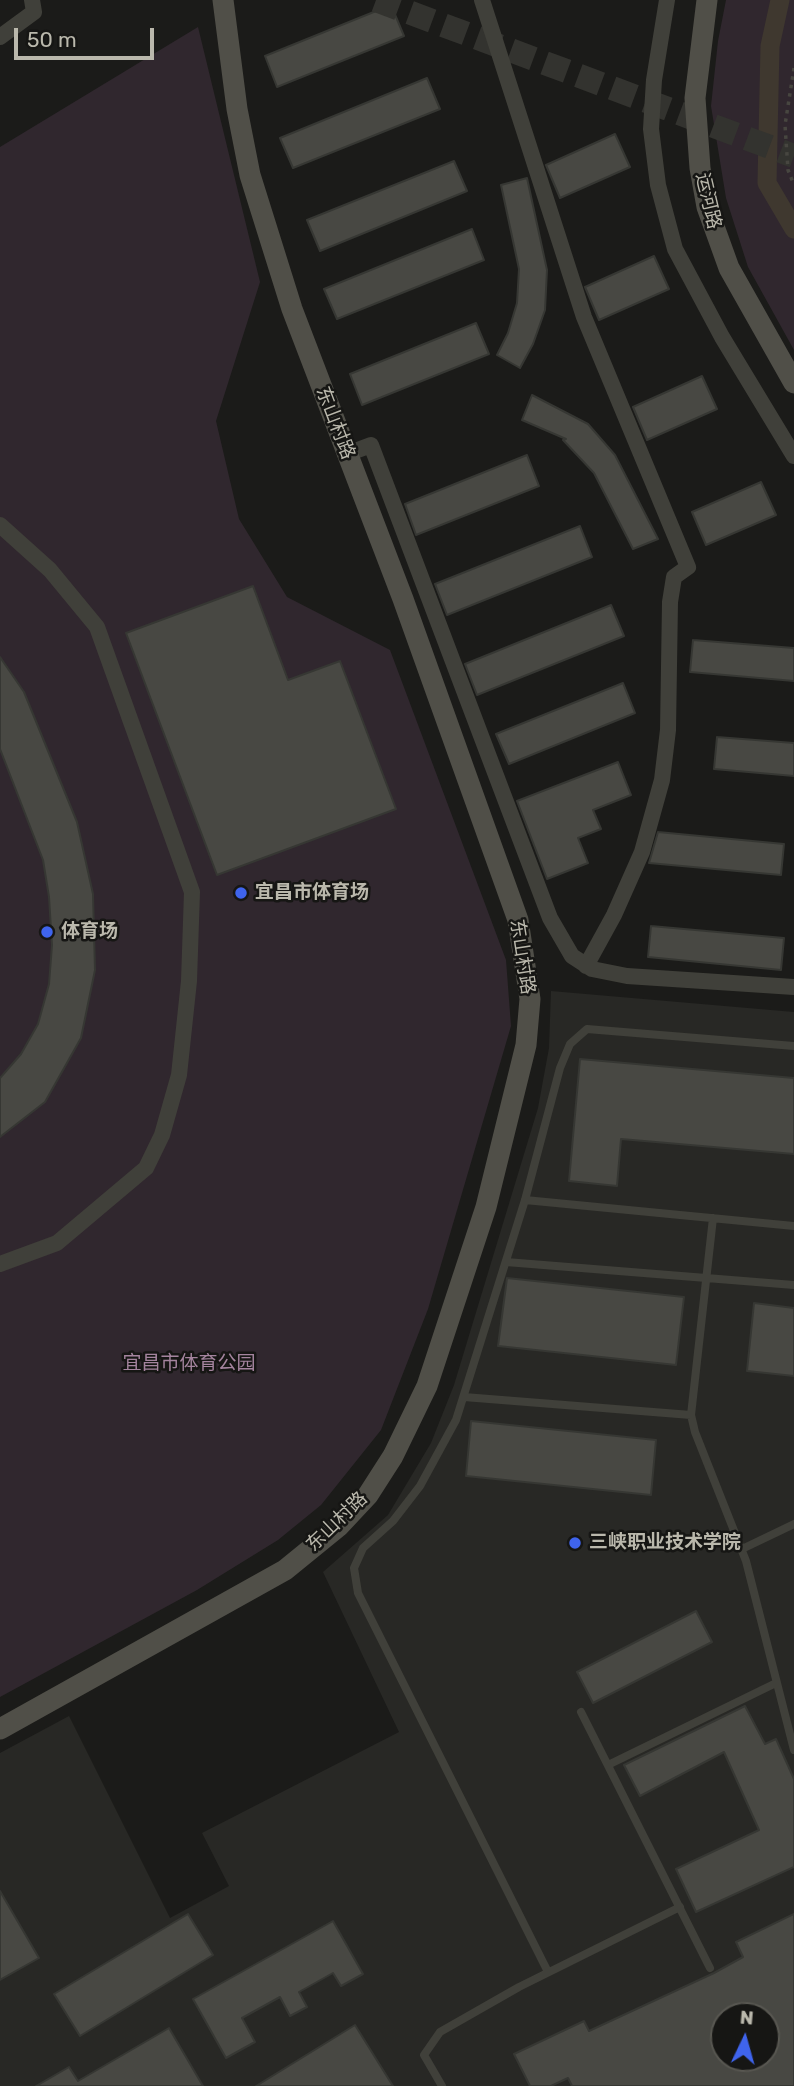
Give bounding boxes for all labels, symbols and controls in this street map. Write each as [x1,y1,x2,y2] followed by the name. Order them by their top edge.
[18,14,158,58] scale bar
[27,27,77,52] text: 50 m
[690,171,726,231] street label: 运河路
[311,383,359,463] street label: 东山村路
[255,882,369,904] place label: 宜昌市体育场
[233,885,249,901] marker: 宜昌市体育场
[505,918,539,996] street label: 东山村路
[61,921,118,943] place label: 体育场
[39,924,55,940] marker: 体育场
[123,1353,255,1375] park label: 宜昌市体育公园
[302,1487,372,1557] street label: 东山村路
[589,1532,741,1554] place label: 三峡职业技术学院
[567,1535,583,1551] marker: 三峡职业技术学院
[710,2002,780,2072] north arrow
[739,2006,755,2030] text: N

